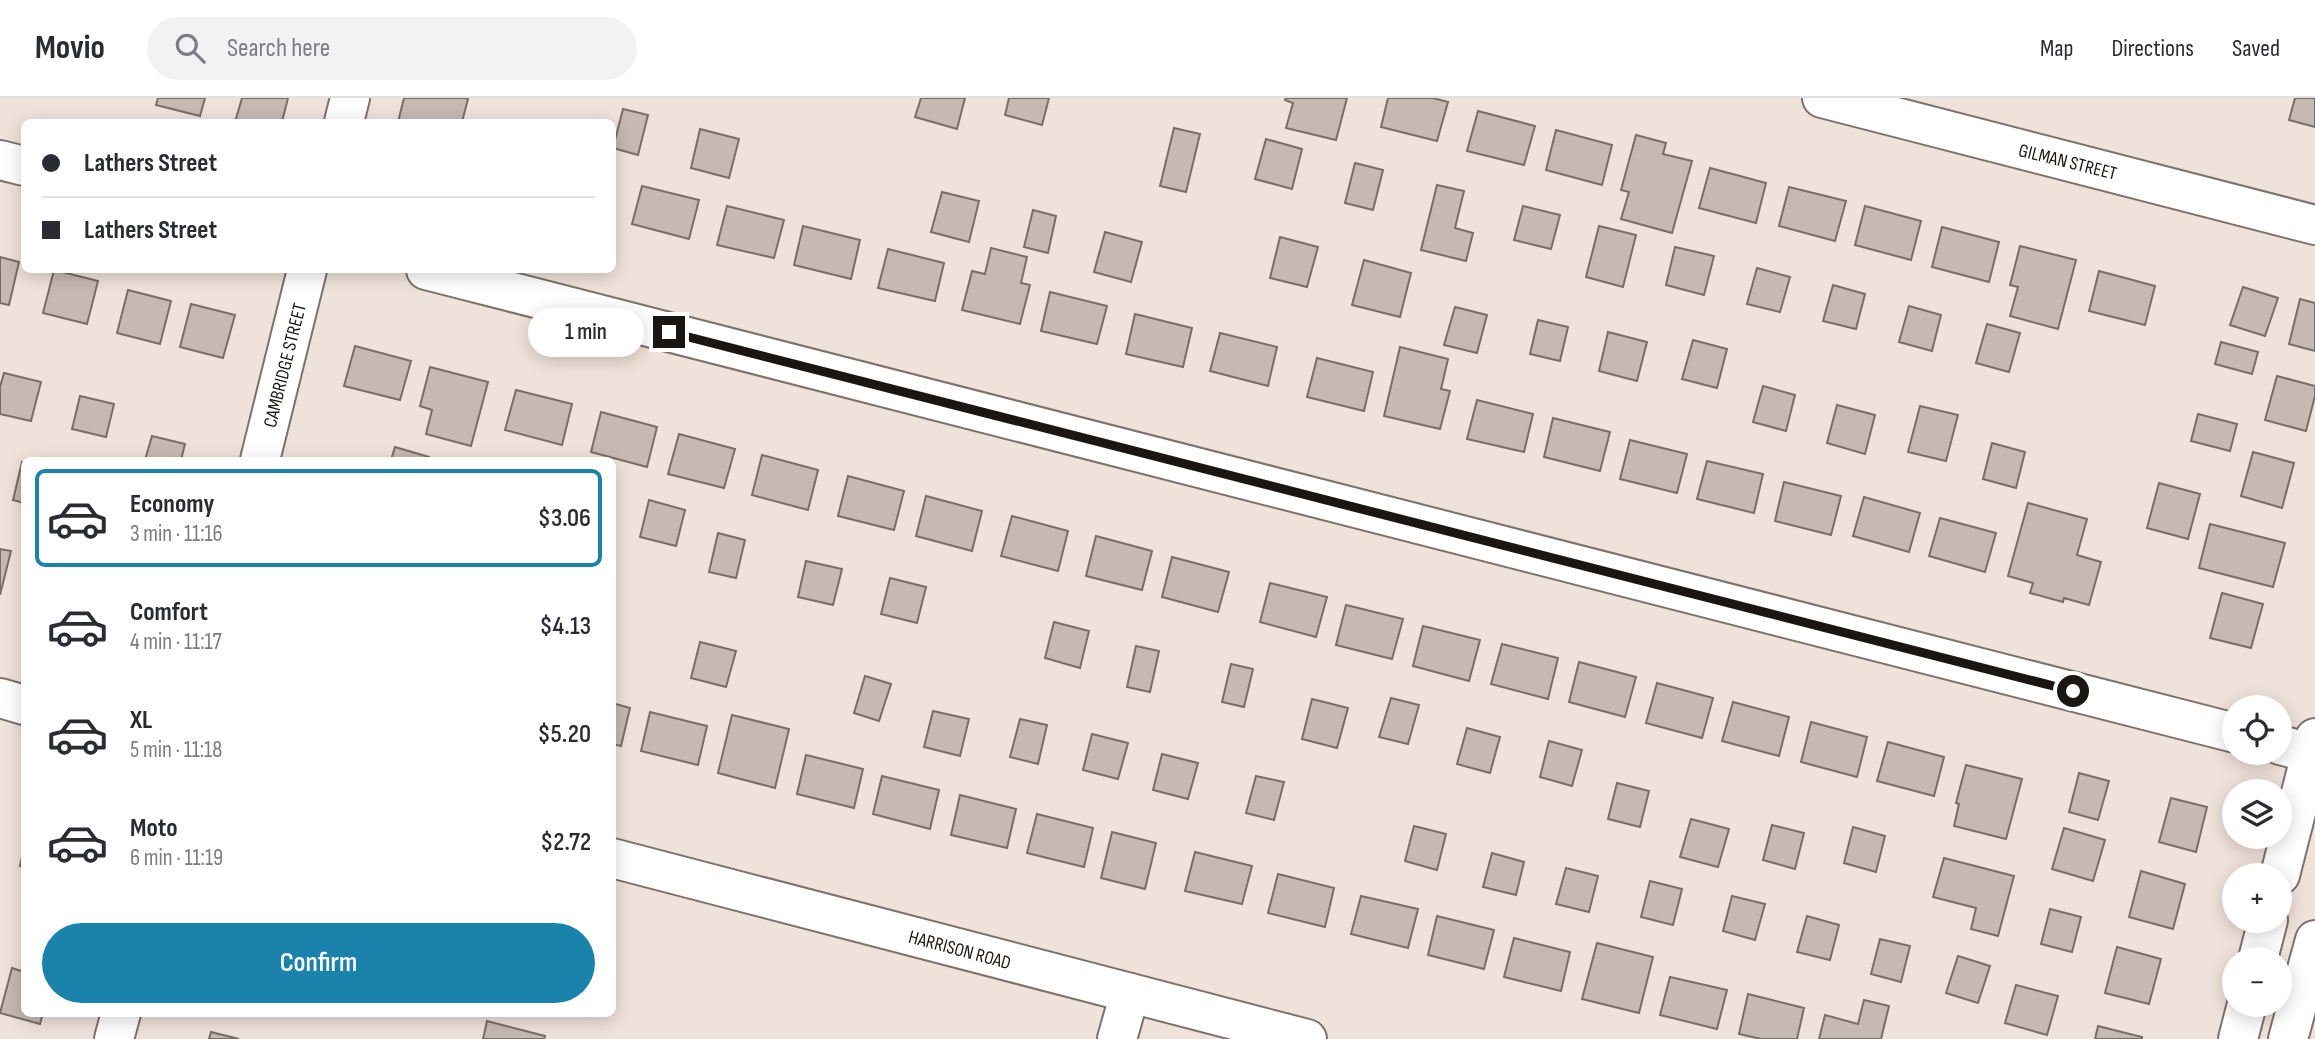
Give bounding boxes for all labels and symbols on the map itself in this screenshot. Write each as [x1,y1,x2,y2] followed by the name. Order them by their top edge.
[2016,139,2119,186] street label: GILMAN STREET
[259,301,312,430] street label: CAMBRIDGE STREET
[529,308,644,356] callout: 1 min
[653,316,685,348] route end
[2057,675,2089,707] route start
[906,926,1013,975] street label: HARRISON ROAD

